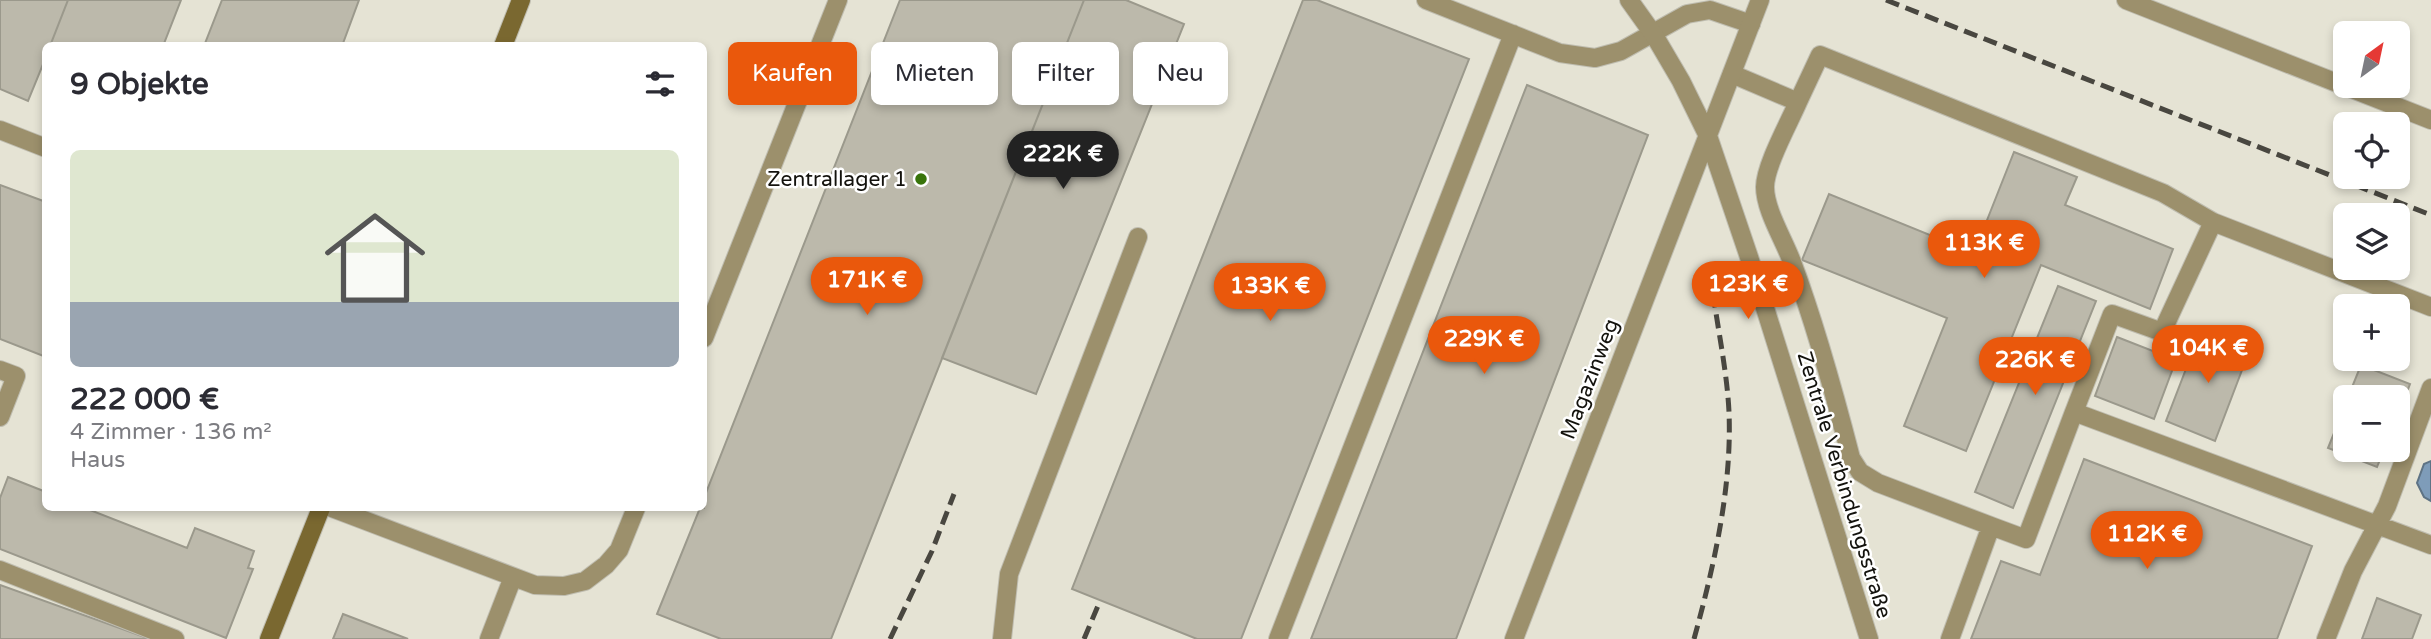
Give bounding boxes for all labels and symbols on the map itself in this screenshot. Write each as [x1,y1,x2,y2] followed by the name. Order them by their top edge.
[2333,21,2410,98] north arrow
[1006,132,1120,191] pin: 222K €
[767,167,907,192] place label: Zentrallager 1
[913,171,929,187] marker: Zentrallager 1
[1927,220,2041,280] pin: 113K €
[810,258,924,317] pin: 171K €
[1691,262,1805,321] pin: 123K €
[1213,264,1327,323] pin: 133K €
[1556,315,1624,443] street label: Magazinweg
[1427,316,1541,376] pin: 229K €
[2151,326,2265,385] pin: 104K €
[1978,338,2092,397] pin: 226K €
[1791,349,1897,621] street label: Zentrale Verbindungsstraße
[2090,512,2204,571] pin: 112K €

